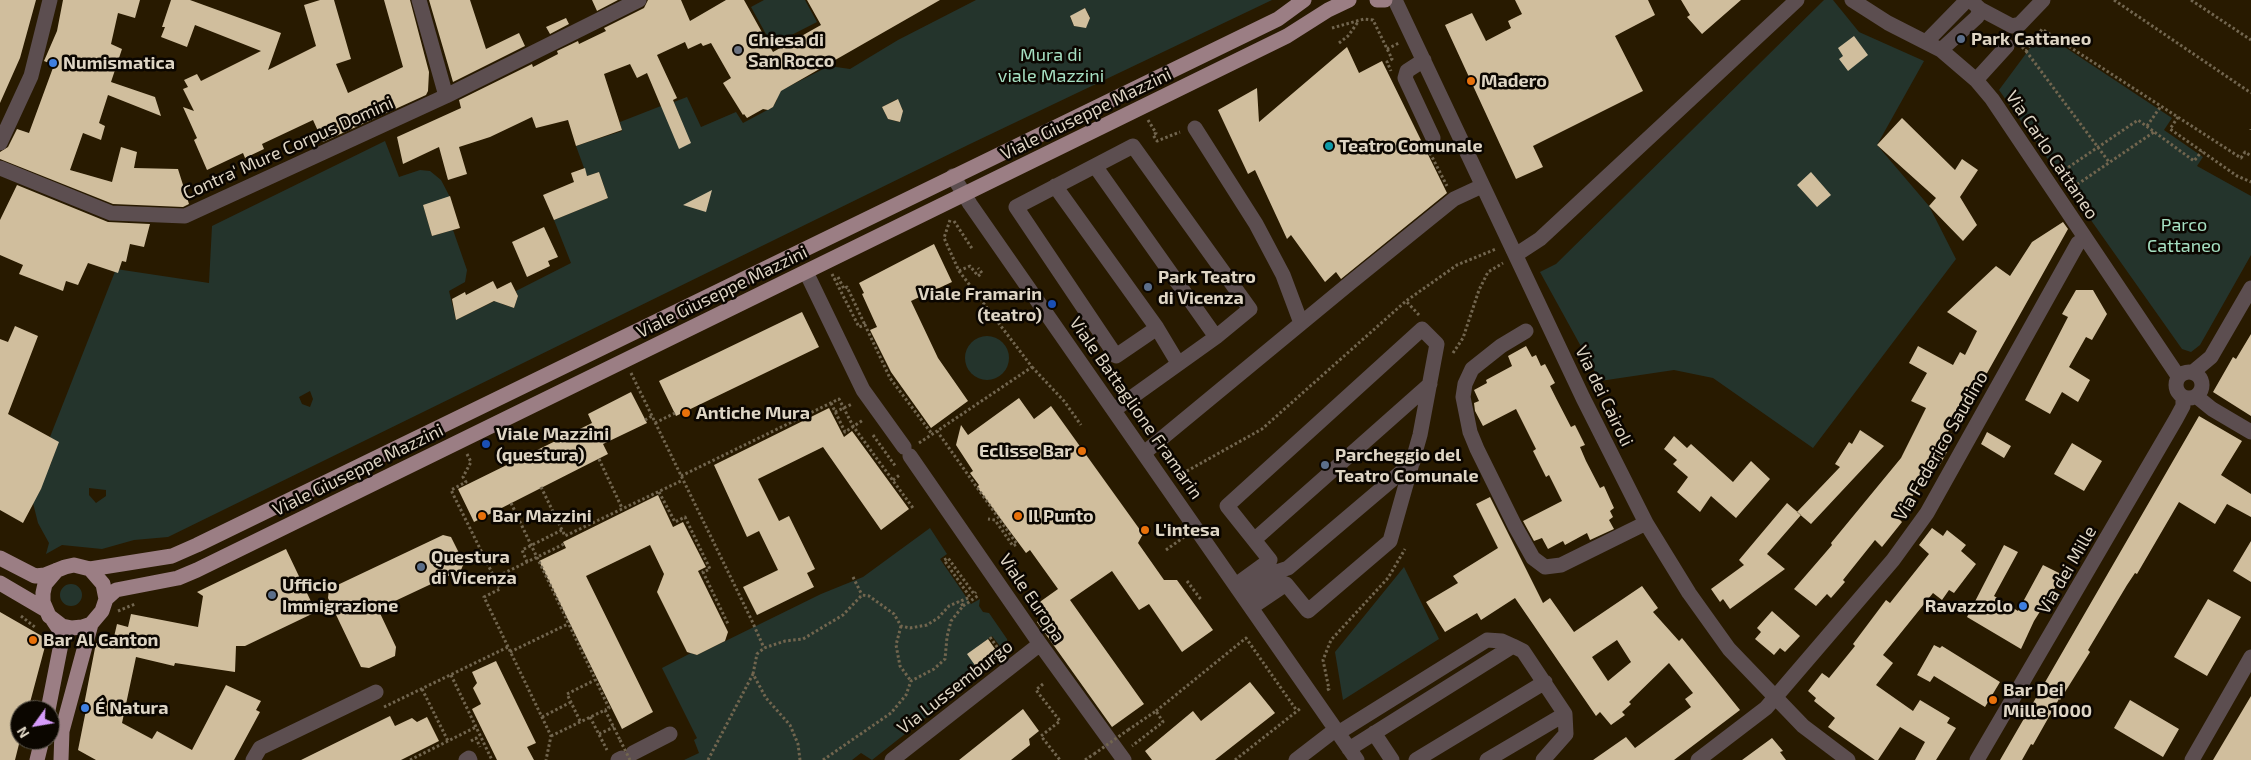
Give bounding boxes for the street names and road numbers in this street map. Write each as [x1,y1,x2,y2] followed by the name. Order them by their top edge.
[997,63,1175,165] street label: Viale Giuseppe Mazzini
[2001,87,2103,223] street label: Via Carlo Cattaneo
[179,92,397,204] street label: Contra' Mure Corpus Domini
[633,241,811,343] street label: Viale Giuseppe Mazzini
[1065,313,1207,503] street label: Viale Battaglione Framarin
[1570,342,1638,450] street label: Via dei Cairoli
[1889,368,1993,524] street label: Via Federico Saudino
[269,419,447,521] street label: Viale Giuseppe Mazzini
[2033,522,2101,618] street label: Via dei Mille
[994,550,1070,646] street label: Viale Europa
[893,635,1017,739] street label: Via Lussemburgo

